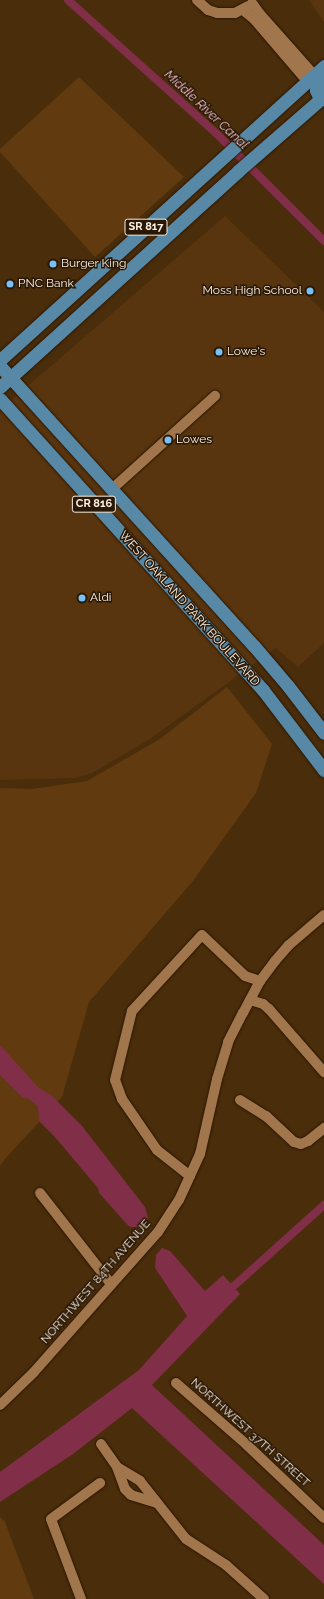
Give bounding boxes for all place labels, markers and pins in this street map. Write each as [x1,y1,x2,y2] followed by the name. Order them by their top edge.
[61,257,127,271] place label: Burger King
[48,259,58,269] marker: Burger King
[18,277,74,291] place label: PNC Bank
[5,279,15,289] marker: PNC Bank
[202,284,302,298] place label: Moss High School
[305,286,315,296] marker: Moss High School
[227,345,265,359] place label: Lowe's
[214,347,224,357] marker: Lowe's
[176,433,212,447] place label: Lowes
[163,435,173,445] marker: Lowes
[90,591,111,605] place label: Aldi
[77,593,87,603] marker: Aldi

